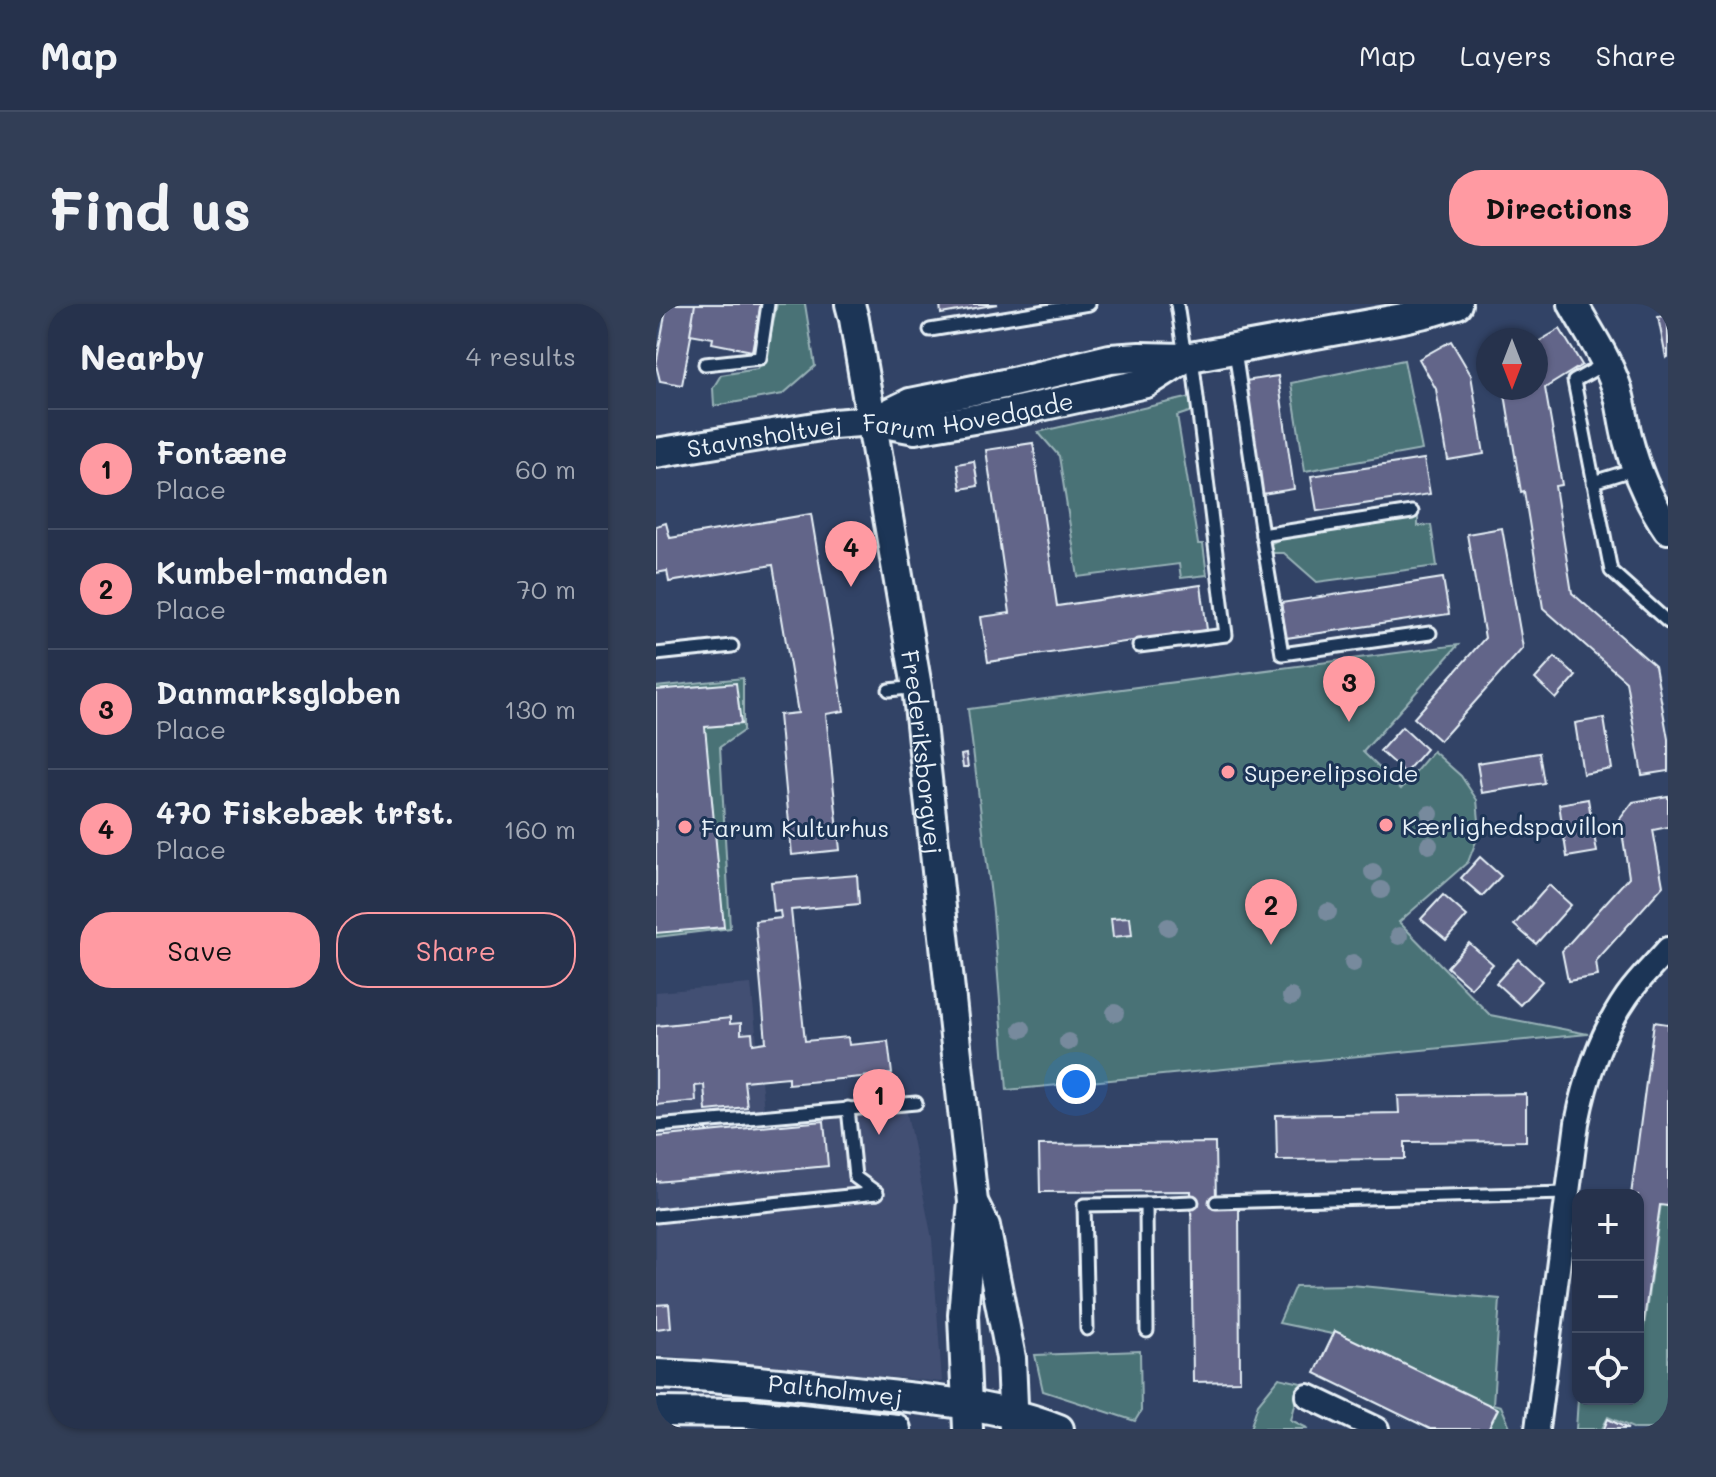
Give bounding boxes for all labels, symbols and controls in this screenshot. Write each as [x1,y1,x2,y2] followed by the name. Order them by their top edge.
[40,30,118,80] text: Map
[1359,37,1416,73] text: Map
[1460,37,1552,73] text: Layers
[1596,37,1676,73] text: Share
[1449,170,1668,246] button: Directions
[48,172,251,245] text: Find us
[1476,328,1548,400] north arrow
[80,334,205,379] text: Nearby
[466,339,576,373] text: 4 results
[862,384,1076,444] street label: Farum Hovedgade
[685,408,843,463] street label: Stavnsholtvej
[156,432,287,472] text: Fontæne
[100,452,112,486] text: 1
[515,452,576,486] text: 60 m
[156,472,226,506] text: Place
[825,521,877,587] pin: 4
[156,552,388,592] text: Kumbel-manden
[99,572,113,606] text: 2
[516,572,576,606] text: 70 m
[156,592,226,626] text: Place
[895,647,951,856] street label: Frederiksborgvej
[1323,656,1375,722] pin: 3
[156,672,401,712] text: Danmarksgloben
[98,692,114,726] text: 3
[504,692,576,726] text: 130 m
[156,712,226,746] text: Place
[1244,757,1419,788] place label: Superelipsoide
[1219,763,1237,781] marker: Superelipsoide
[156,792,454,832] text: 470 Fiskebæk trfst.
[1402,810,1624,841] place label: Kærlighedspavillon
[98,812,114,846] text: 4
[504,812,576,846] text: 160 m
[701,812,889,843] place label: Farum Kulturhus
[1377,816,1395,834] marker: Kærlighedspavillon
[676,818,694,836] marker: Farum Kulturhus
[156,832,226,866] text: Place
[1245,879,1297,945] pin: 2
[80,912,320,988] button: Save
[336,912,576,988] button: Share
[1056,1064,1096,1104] your location
[853,1069,905,1135] pin: 1
[1572,1189,1644,1405] map controls
[1572,1189,1644,1261] button: +
[1572,1261,1644,1333] button: −
[1572,1333,1644,1405] button: locate
[767,1366,904,1412] street label: Paltholmvej

